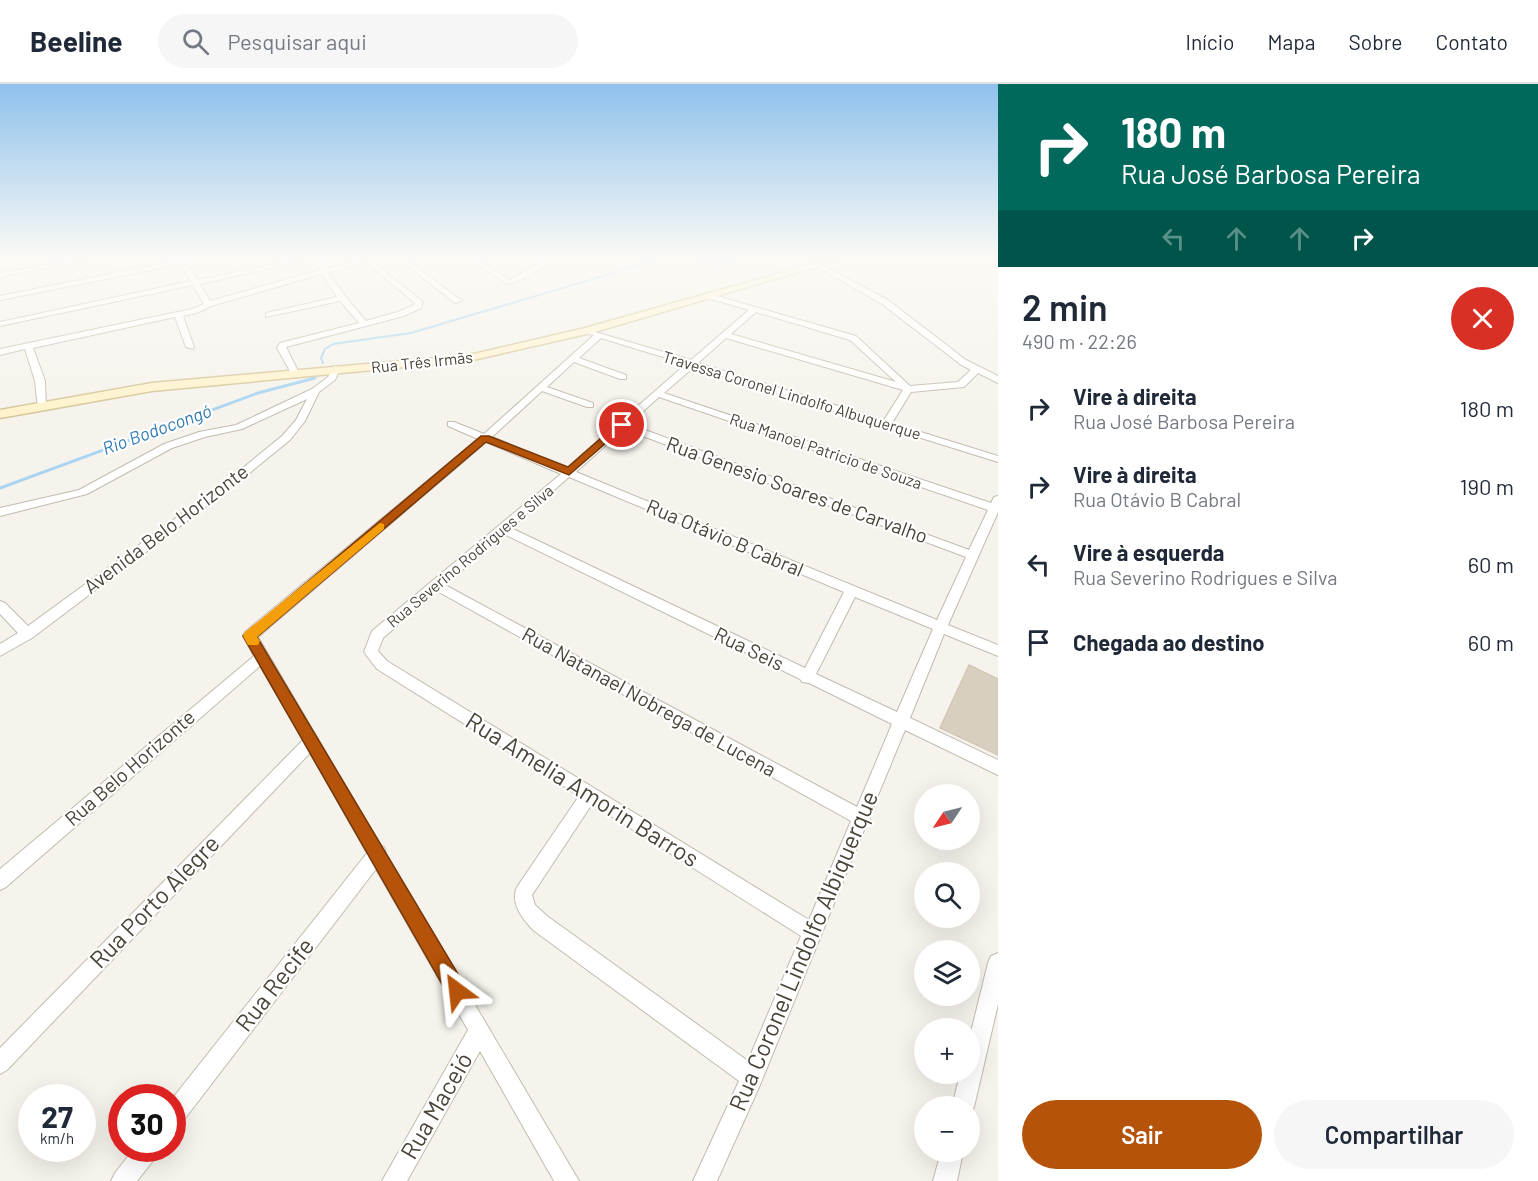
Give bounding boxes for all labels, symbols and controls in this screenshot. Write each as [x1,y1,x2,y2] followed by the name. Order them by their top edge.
[158,14,578,68] search box
[30,24,122,58] text: Beeline
[179,25,212,58] icon: search
[227,28,367,54] text: Pesquisar aqui
[1186,29,1234,54] text: Início
[1267,29,1316,54] text: Mapa
[1349,29,1402,54] text: Sobre
[1435,29,1508,54] text: Contato
[1121,106,1226,156] text: 180 m
[1022,108,1100,186] icon: right
[1121,157,1421,189] text: Rua José Barbosa Pereira
[1157,222,1190,255] icon: left
[1220,222,1253,255] icon: ahead
[1283,222,1316,255] icon: ahead
[1346,222,1379,255] icon: right
[1022,285,1108,328] text: 2 min
[1451,287,1514,350] button: close
[1022,329,1137,353] text: 490 m · 22:26
[661,346,924,443] street label: Travessa Coronel Lindolfo Albuquerque
[370,347,474,376] street label: Rua Três Irmãs
[1073,383,1197,409] text: Vire à direita
[1022,392,1055,425] icon: right
[1460,395,1514,421] text: 180 m
[99,399,214,459] water label: Rio Bodocongó
[596,399,647,450] pin
[605,408,638,441] icon: arrive
[728,409,925,492] street label: Rua Manoel Patricio de Souza
[1073,409,1295,433] text: Rua José Barbosa Pereira
[663,431,931,548] street label: Rua Genesio Soares de Carvalho
[78,459,252,598] street label: Avenida Belo Horizonte
[1073,461,1197,487] text: Vire à direita
[1022,470,1055,503] icon: right
[1460,473,1514,499] text: 190 m
[383,480,557,631] street label: Rua Severino Rodrigues e Silva
[1073,487,1241,511] text: Rua Otávio B Cabral
[643,493,807,581] street label: Rua Otávio B Cabral
[1073,539,1224,565] text: Vire à esquerda
[1022,548,1055,581] icon: left
[1468,551,1514,577] text: 60 m
[1073,565,1337,589] text: Rua Severino Rodrigues e Silva
[518,621,781,781] street label: Rua Natanael Nobrega de Lucena
[711,621,788,675] street label: Rua Seis
[1022,626,1055,659] icon: arrive
[1073,629,1264,655] text: Chegada ao destino
[1468,629,1514,655] text: 60 m
[59,704,199,830] street label: Rua Belo Horizonte
[461,705,705,872] street label: Rua Amelia Amorin Barros
[914,784,980,850] north arrow
[914,784,980,1162] map controls
[722,786,883,1115] street label: Rua Coronel Lindolfo Albiquerque
[83,828,225,974] street label: Rua Porto Alegre
[914,862,980,928] button: search
[228,931,319,1037] street label: Rua Recife
[914,940,980,1006] button: layers
[425,959,489,1023] position arrow
[914,1018,980,1084] button: +
[394,1047,478,1164] street label: Rua Maceió
[108,1084,186,1162] speed limit sign: 30
[914,1096,980,1162] button: −
[41,1098,73,1134] text: 27
[1022,1100,1262,1169] button: Sair
[1274,1100,1514,1169] button: Compartilhar
[40,1129,74,1147] text: km/h

